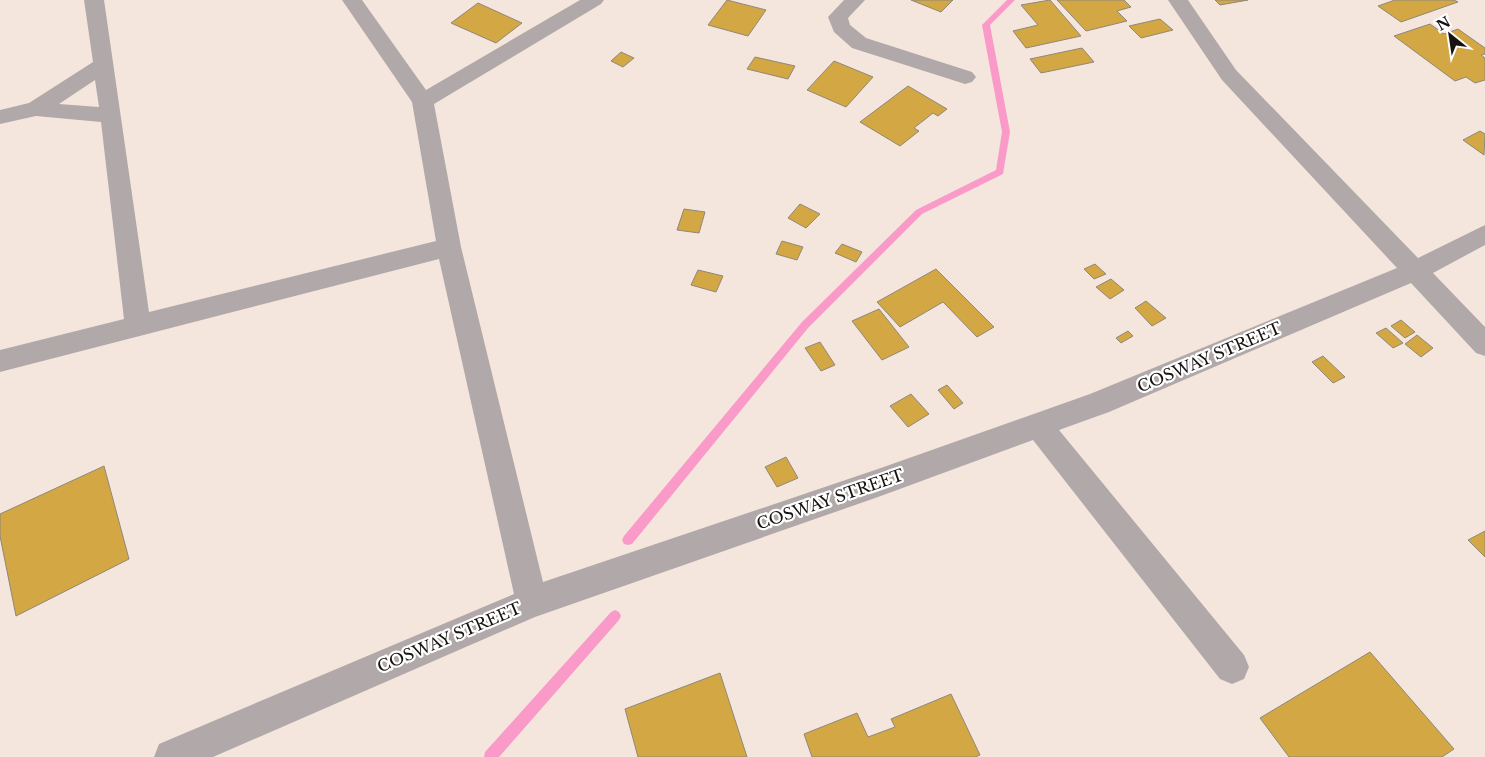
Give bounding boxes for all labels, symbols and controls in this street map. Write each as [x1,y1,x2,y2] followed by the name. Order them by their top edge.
[1425,10,1475,60] north arrow
[1433,13,1454,35] text: N
[1134,318,1284,396] street label: COSWAY STREET
[754,464,906,534] street label: COSWAY STREET
[374,598,524,676] street label: COSWAY STREET

